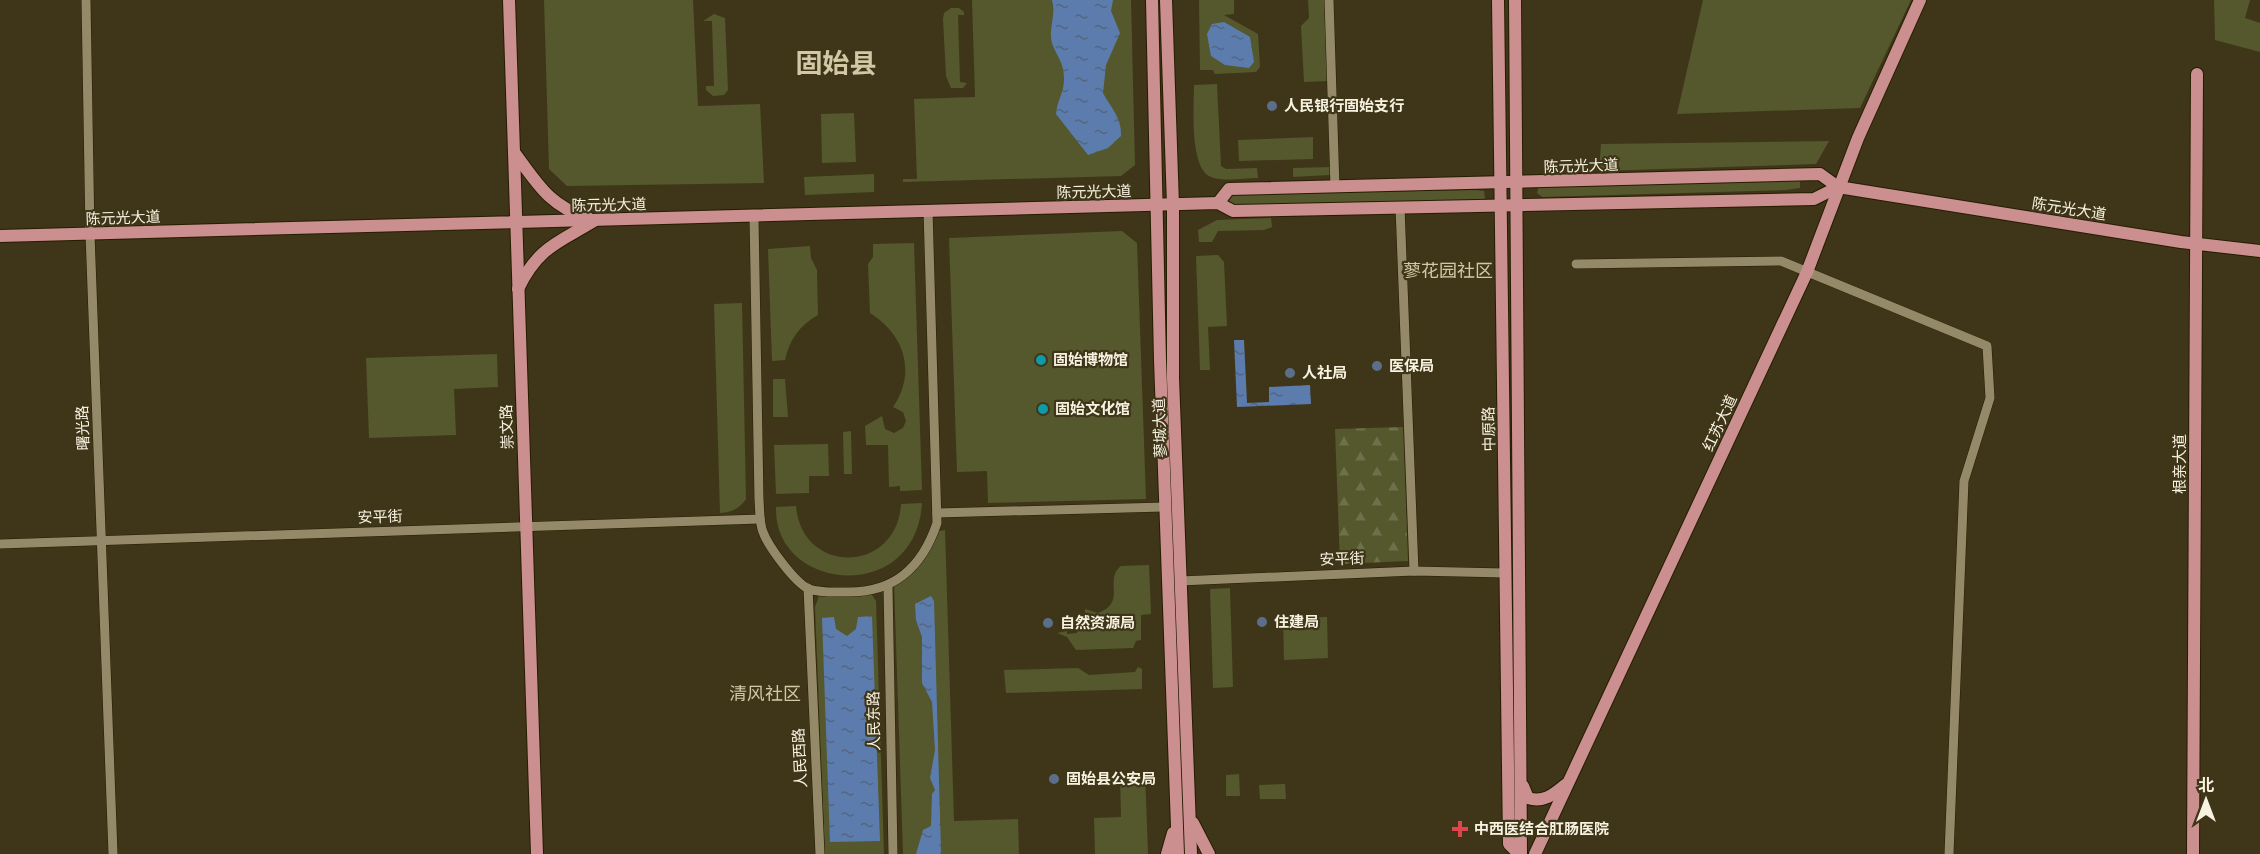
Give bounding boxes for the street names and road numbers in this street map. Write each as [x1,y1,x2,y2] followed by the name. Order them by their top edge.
[1543,152,1619,177] street label: 陈元光大道
[1056,178,1132,203] street label: 陈元光大道
[2030,190,2108,225] street label: 陈元光大道
[571,191,647,216] street label: 陈元光大道
[85,204,161,229] street label: 陈元光大道
[1696,390,1742,454] street label: 红苏大道
[1146,398,1171,458] street label: 蓼城大道
[493,404,518,450] street label: 崇文路
[69,405,94,451] street label: 曙光路
[1476,406,1499,452] street label: 中原路
[2167,434,2190,494] street label: 根亲大道
[357,503,403,528] street label: 安平街
[1319,545,1365,570] street label: 安平街
[860,691,885,751] street label: 人民东路
[785,728,812,789] street label: 人民西路

